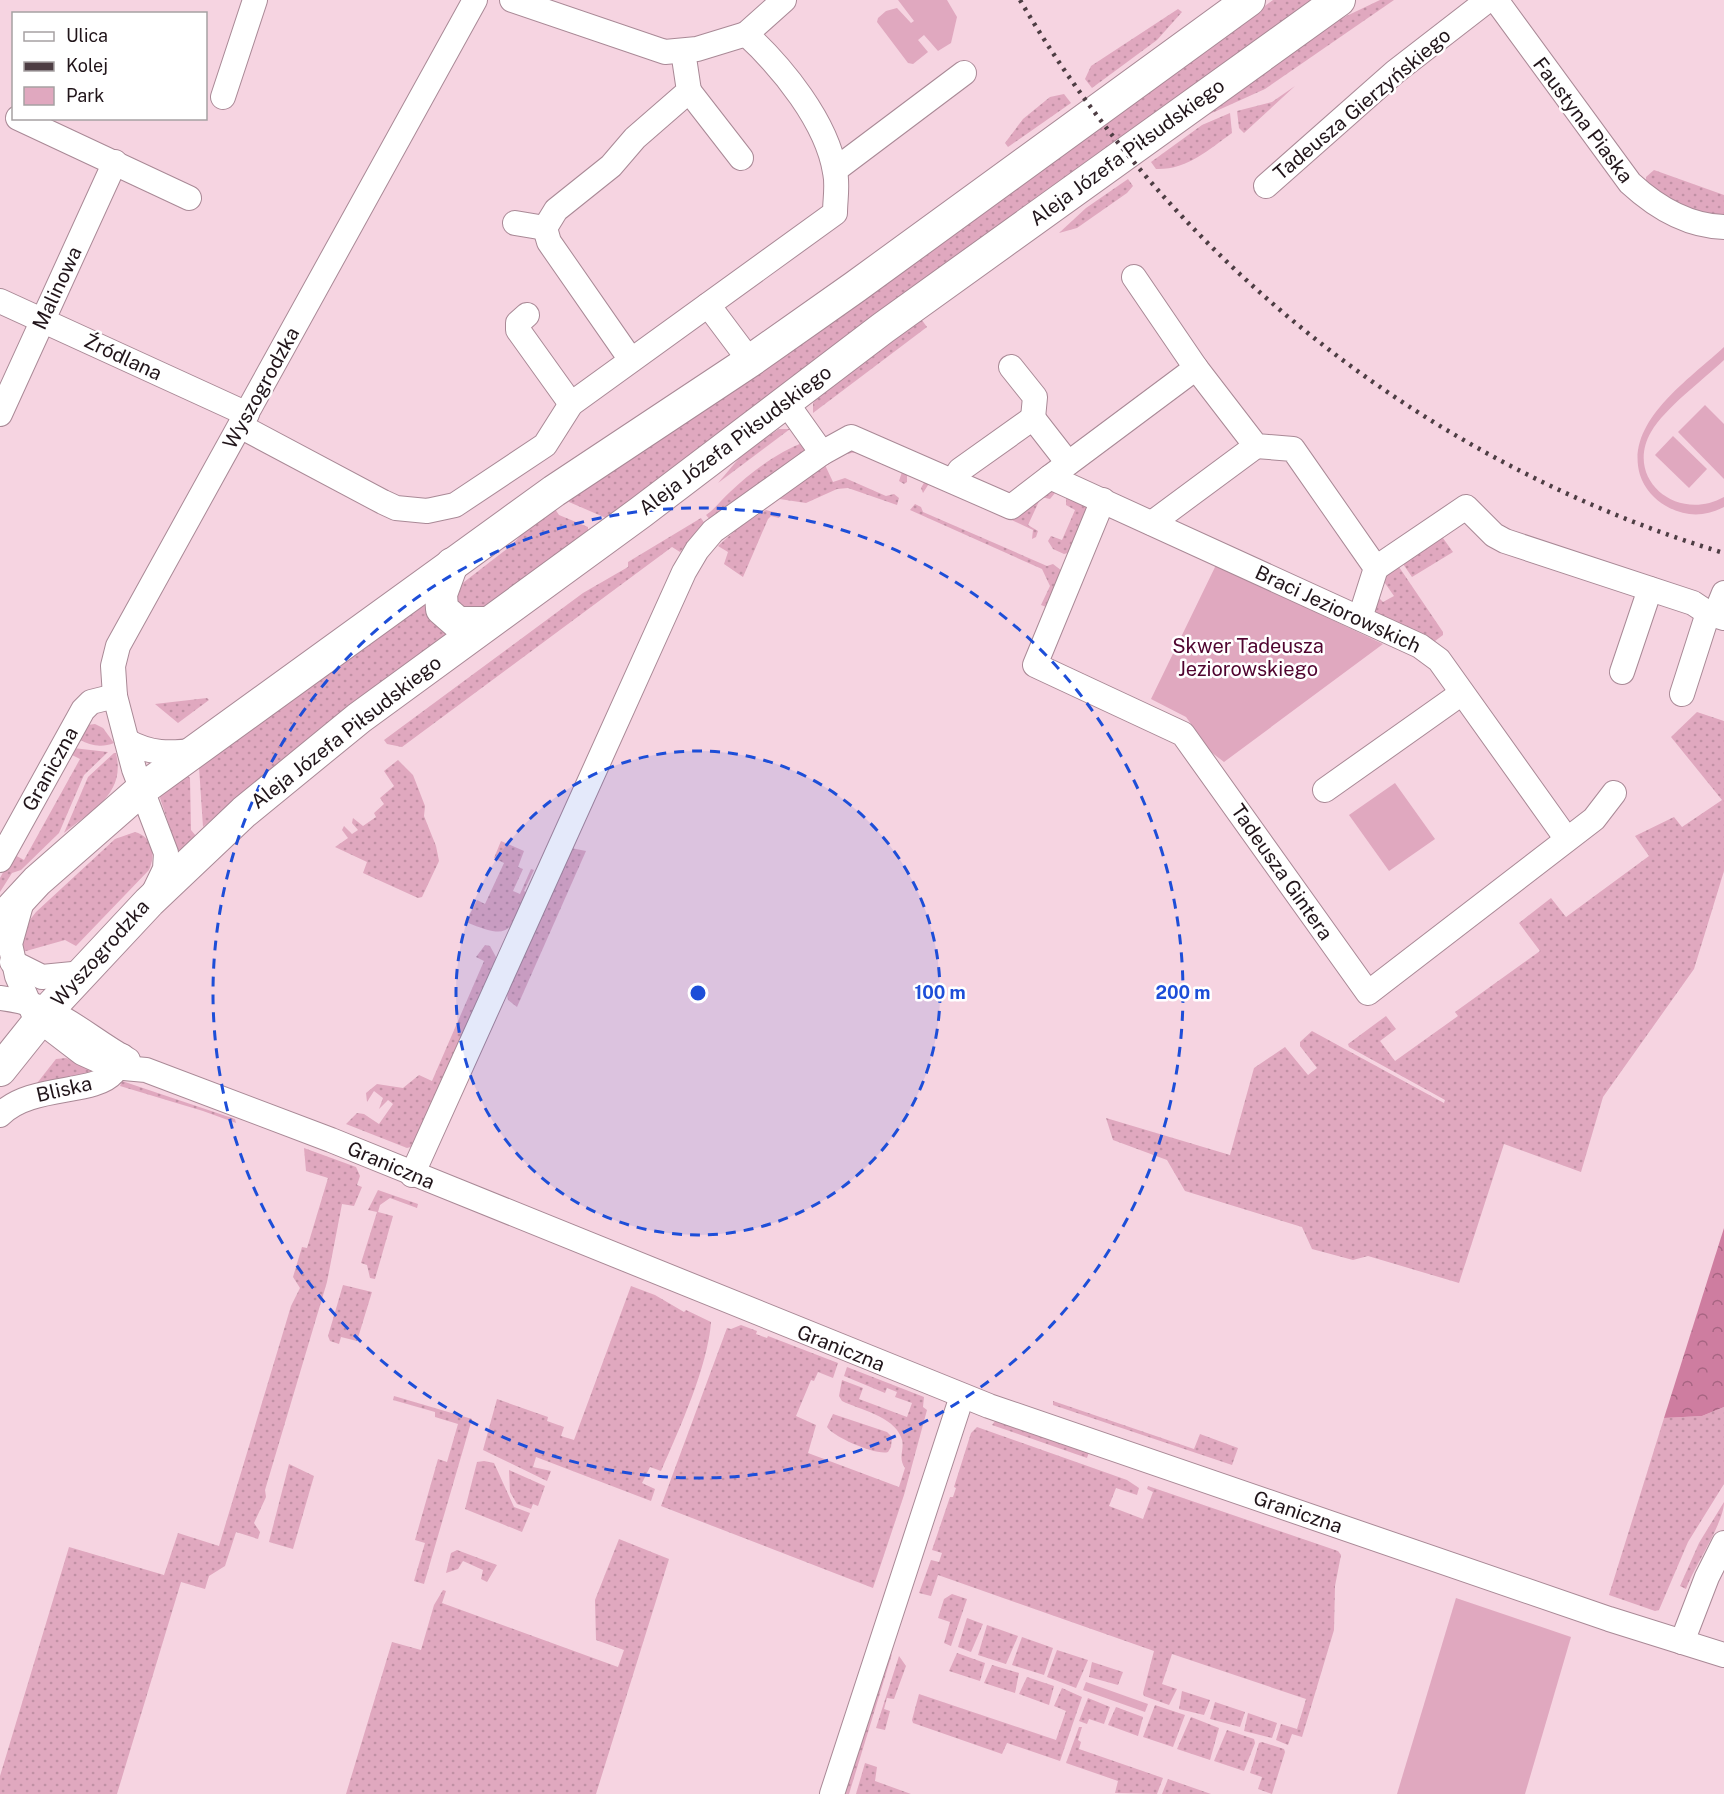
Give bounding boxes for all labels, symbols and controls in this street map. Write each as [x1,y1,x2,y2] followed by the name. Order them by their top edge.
[12,12,207,120] legend
[1269,23,1455,185] street label: Tadeusza Gierzyńskiego
[66,25,108,46] text: Ulica
[1528,53,1638,187] street label: Faustyna Piaska
[66,55,108,76] text: Kolej
[1025,73,1229,231] street label: Aleja Józefa Piłsudskiego
[66,85,104,106] text: Park
[27,243,87,333] street label: Malinowa
[218,323,304,453] street label: Wyszogrodzka
[80,328,166,385] street label: Źródlana
[634,360,836,520] street label: Aleja Józefa Piłsudskiego
[1251,560,1425,658] street label: Braci Jeziorowskich
[1172,634,1324,681] park label: Skwer Tadeusza Jeziorowskiego
[246,650,446,814] street label: Aleja Józefa Piłsudskiego
[17,723,83,815] street label: Graniczna
[1226,799,1338,945] street label: Tadeusza Gintera
[46,895,154,1011] street label: Wyszogrodzka
[914,982,966,1003] text: 100 m
[1156,982,1210,1003] text: 200 m
[688,983,708,1003] centre of rings
[34,1071,94,1107] street label: Bliska
[344,1136,438,1194] street label: Graniczna
[794,1320,888,1376] street label: Graniczna
[1250,1486,1346,1538] street label: Graniczna

